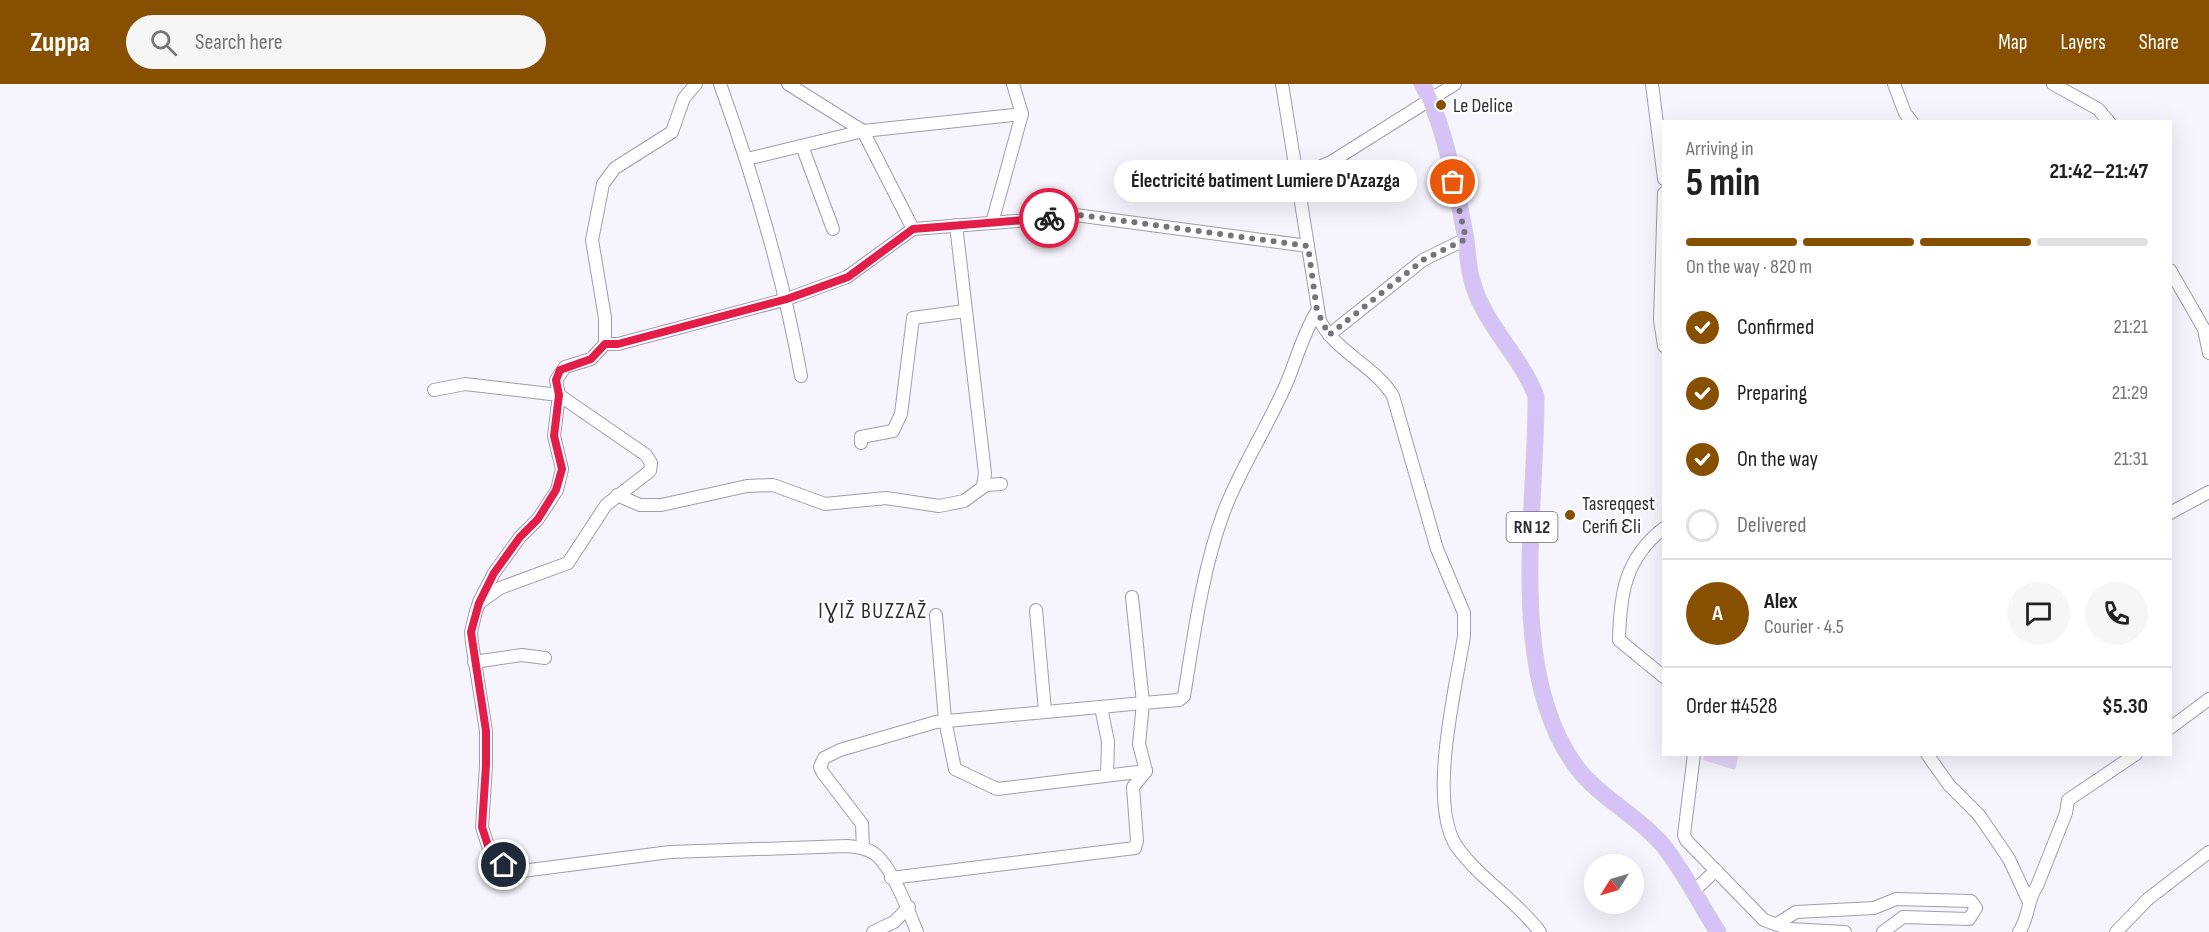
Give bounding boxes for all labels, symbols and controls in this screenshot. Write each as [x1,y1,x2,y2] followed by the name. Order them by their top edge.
[126,15,546,69] search box
[30,26,90,59] text: Zuppa
[147,26,180,59] icon: search
[195,29,283,56] text: Search here
[1998,30,2027,55] text: Map
[2060,30,2106,55] text: Layers
[2139,30,2179,55] text: Share
[1453,94,1513,118] place label: Le Delice
[1434,98,1448,112] marker: Le Delice
[1686,137,1754,161] text: Arriving in
[1427,156,1478,207] pin
[2049,158,2148,185] text: 21:42–21:47
[1686,160,1760,207] text: 5 min
[1114,161,1417,203] callout: Électricité batiment Lumiere D'Azazga
[1436,165,1469,198] icon: bag
[1131,169,1400,193] text: Électricité batiment Lumiere D'Azazga
[1019,188,1079,248] courier
[1033,202,1066,235] icon: bike
[1686,255,1812,279] text: On the way · 820 m
[1686,311,1719,344] icon: check
[1737,314,1814,341] text: Confirmed
[2114,315,2148,339] text: 21:21
[1686,377,1719,410] icon: check
[1737,380,1807,407] text: Preparing
[2112,381,2148,405] text: 21:29
[1686,443,1719,476] icon: check
[1737,446,1818,473] text: On the way
[2114,447,2148,471] text: 21:31
[1582,492,1655,539] place label: Tasreqqest Cerifi Ɛli
[1563,508,1577,522] marker: Tasreqqest Cerifi Ɛli
[1506,512,1558,542] road number: RN 12
[1737,512,1806,539] text: Delivered
[2007,582,2070,645] button: chat
[2085,582,2148,645] button: phone
[1764,588,1797,615] text: Alex
[818,598,928,625] district label: IƔIŽ BUZZAŽ
[1712,600,1723,627] text: A
[1764,615,1844,639] text: Courier · 4.5
[1686,693,1777,720] text: Order #4528
[2102,693,2148,720] text: $5.30
[478,839,529,890] pin
[487,848,520,881] icon: home
[1584,854,1644,914] north arrow
[1584,854,1644,914] map controls

